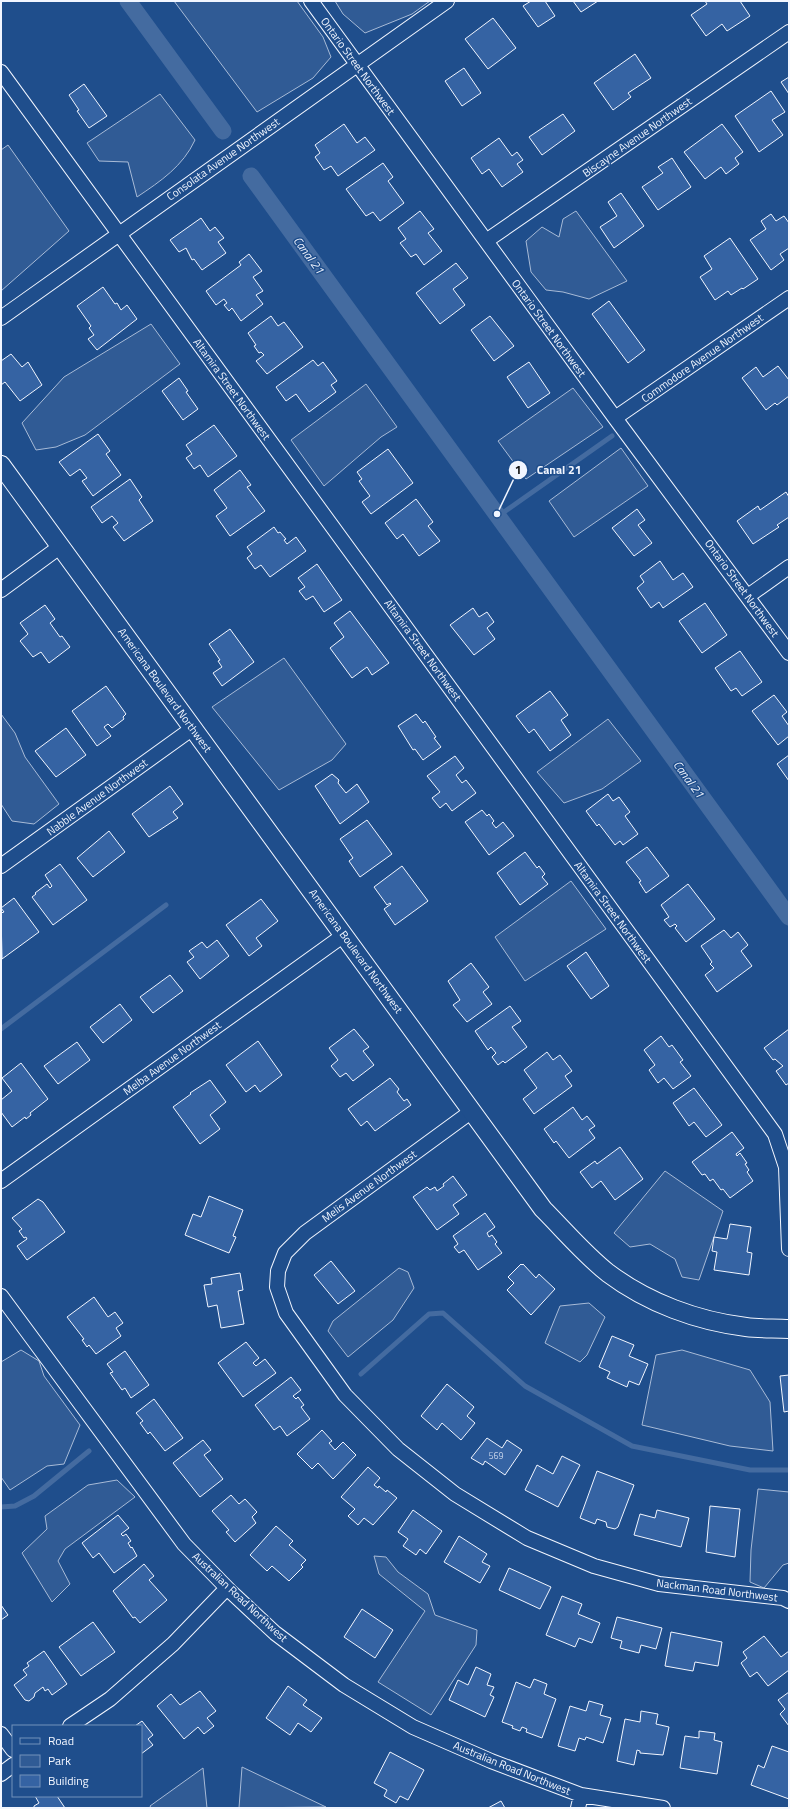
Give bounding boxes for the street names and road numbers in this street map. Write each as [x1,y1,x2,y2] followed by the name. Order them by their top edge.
[317,14,399,118] street label: Ontario Street Northwest
[579,93,695,181] street label: Biscayne Avenue Northwest
[163,114,283,204] street label: Consolata Avenue Northwest
[508,276,590,380] street label: Ontario Street Northwest
[638,310,766,406] street label: Commodore Avenue Northwest
[190,335,274,443] street label: Altamira Street Northwest
[701,536,783,640] street label: Ontario Street Northwest
[381,596,465,704] street label: Altamira Street Northwest
[114,625,216,756] street label: Americana Boulevard Northwest
[43,755,151,839] street label: Nabble Avenue Northwest
[571,858,655,966] street label: Altamira Street Northwest
[305,886,407,1017] street label: Americana Boulevard Northwest
[120,1017,224,1099] street label: Melba Avenue Northwest
[318,1146,420,1226] street label: Melis Avenue Northwest
[189,1548,291,1646] street label: Australian Road Northwest
[656,1575,779,1605] street label: Nackman Road Northwest
[451,1737,573,1799] street label: Australian Road Northwest

